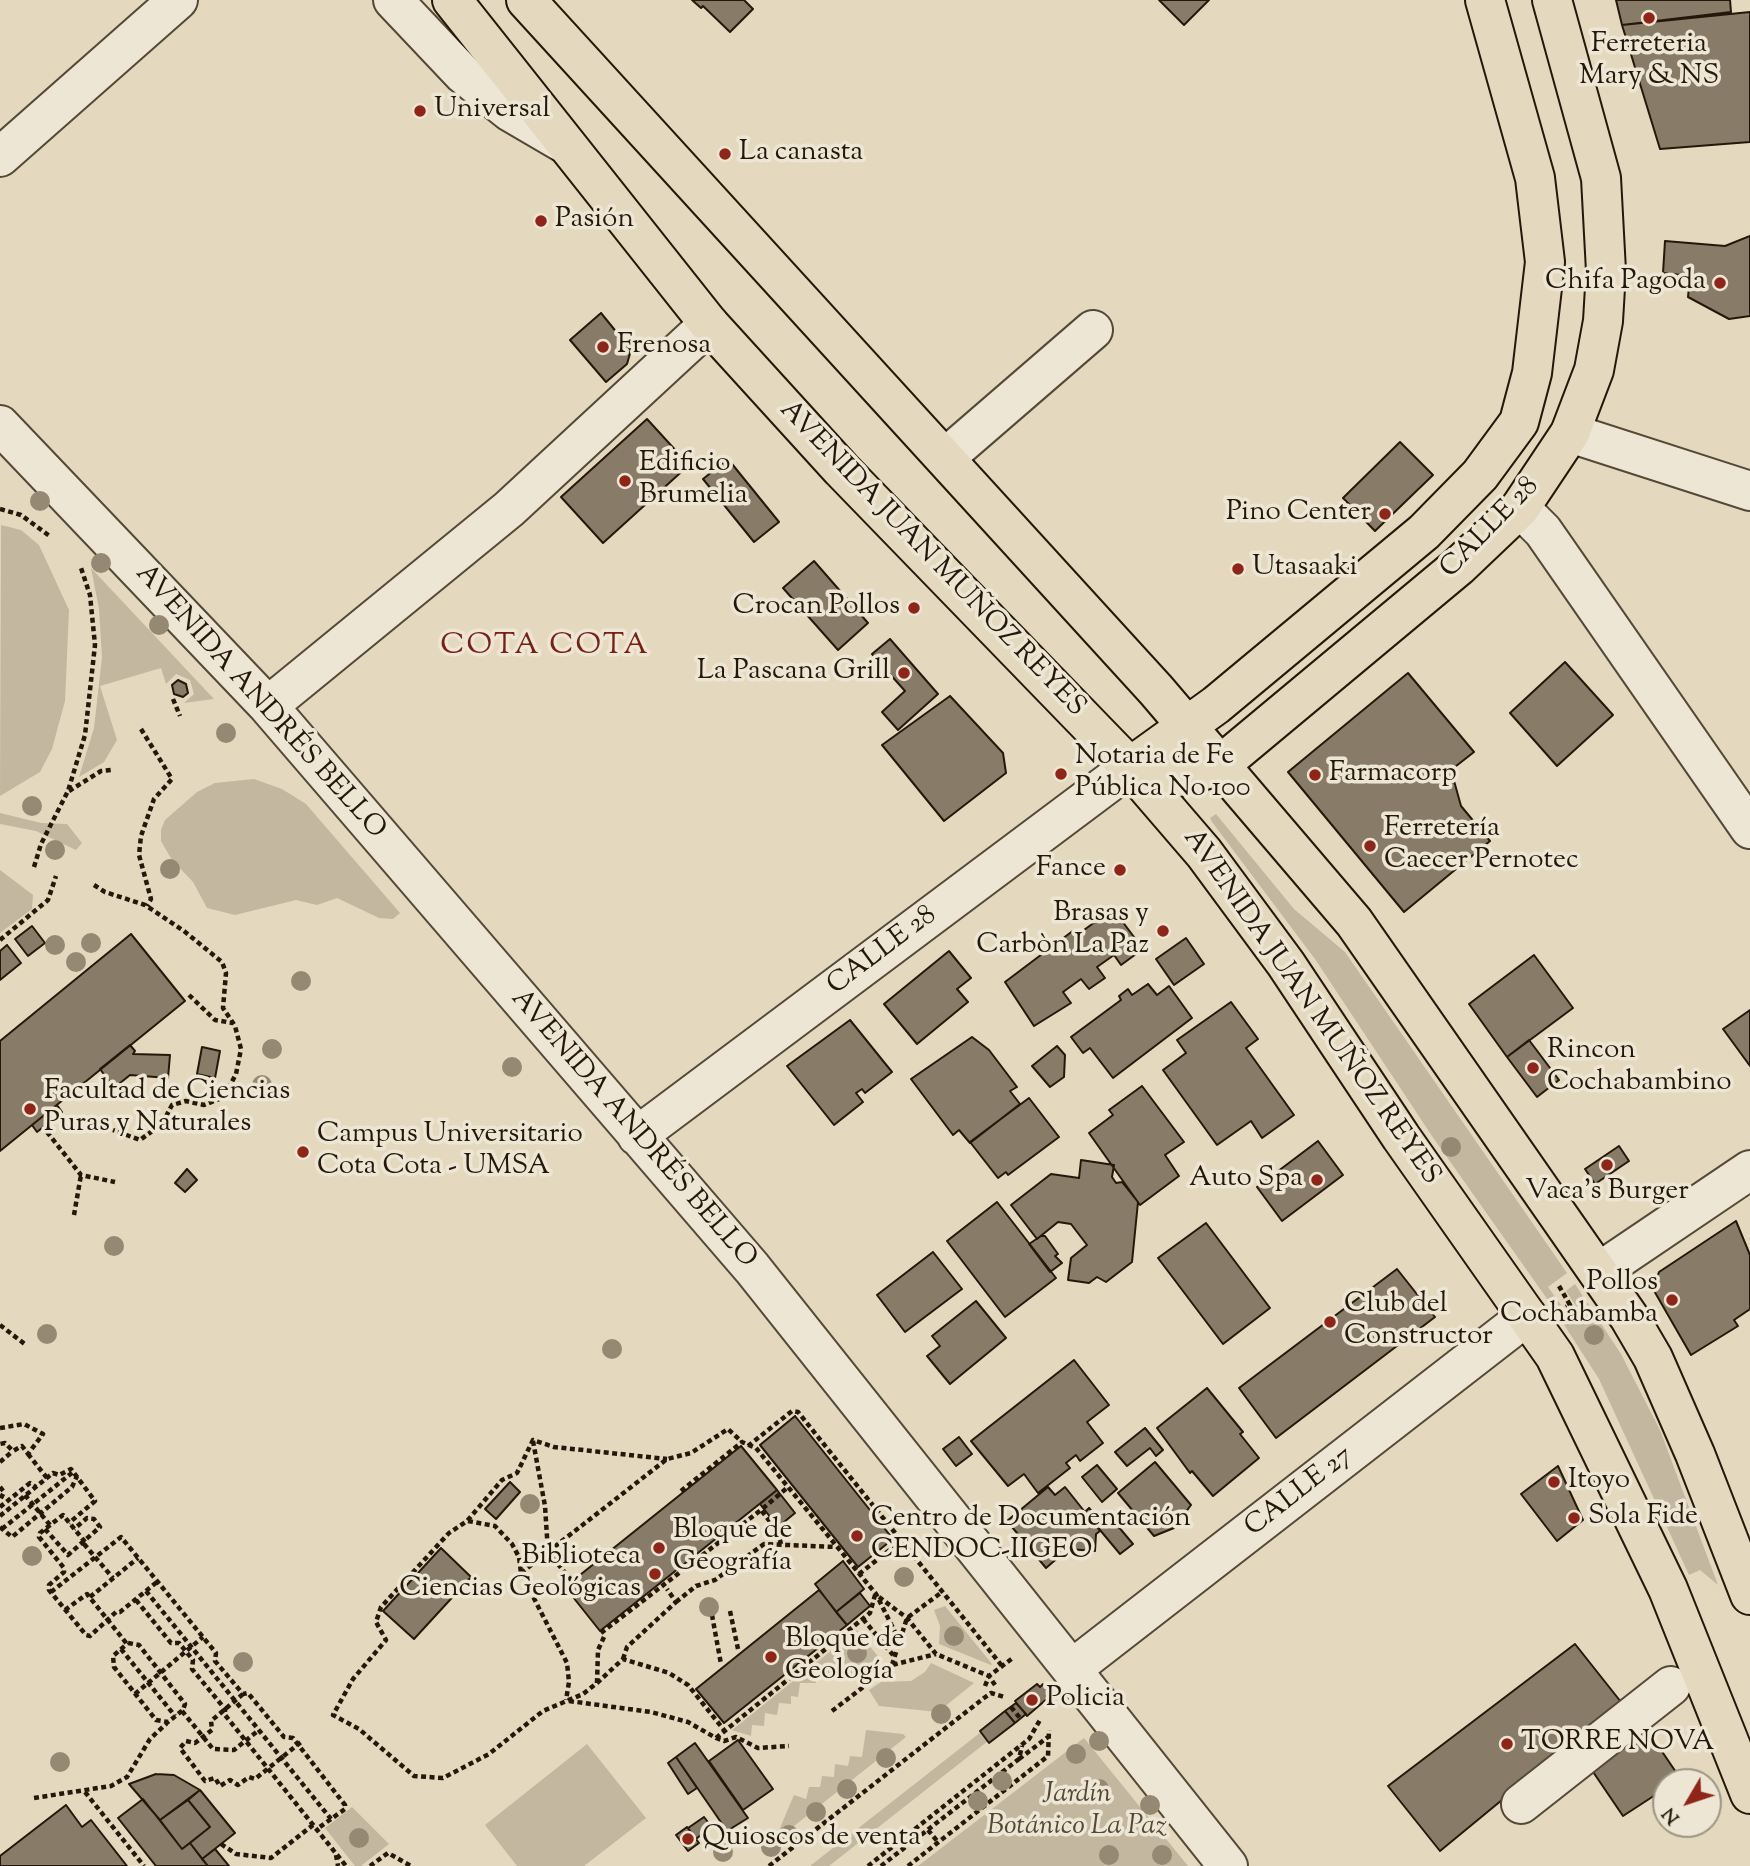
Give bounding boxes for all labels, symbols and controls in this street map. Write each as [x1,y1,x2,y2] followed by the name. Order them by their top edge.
[1641,10,1657,26] marker: Ferreteria Mary & NS
[1579,29,1719,95] place label: Ferreteria Mary & NS
[434,94,550,128] place label: Universal
[412,103,428,119] marker: Universal
[739,137,863,171] place label: La canasta
[717,146,733,162] marker: La canasta
[555,204,634,238] place label: Pasión
[533,213,549,229] marker: Pasión
[1545,266,1706,300] place label: Chifa Pagoda
[1712,275,1728,291] marker: Chifa Pagoda
[617,330,711,364] place label: Frenosa
[595,339,611,355] marker: Frenosa
[771,395,1091,725] street label: AVENIDA JUAN MUÑOZ REYES
[639,448,748,514] place label: Edificio Brumelia
[1435,471,1547,587] street label: CALLE 28
[617,473,633,489] marker: Edificio Brumelia
[1226,497,1371,531] place label: Pino Center
[1377,506,1393,522] marker: Pino Center
[1252,552,1357,586] place label: Utasaaki
[127,559,391,847] street label: AVENIDA ANDRÉS BELLO
[1230,561,1246,577] marker: Utasaaki
[733,591,900,625] place label: Crocan Pollos
[906,600,922,616] marker: Crocan Pollos
[441,630,649,666] district label: COTA COTA
[697,656,890,690] place label: La Pascana Grill
[896,665,912,681] marker: La Pascana Grill
[1075,741,1251,807] place label: Notaria de Fe Pública No 100
[1329,758,1457,792] place label: Farmacorp
[1053,766,1069,782] marker: Notaria de Fe Pública No 100
[1307,767,1323,783] marker: Farmacorp
[1384,813,1579,879] place label: Ferretería Caecer Pernotec
[1174,824,1446,1192] street label: AVENIDA JUAN MUÑOZ REYES
[1362,838,1378,854] marker: Ferretería Caecer Pernotec
[1036,853,1106,887] place label: Fance
[1112,862,1128,878] marker: Fance
[976,898,1149,964] place label: Brasas y Carbòn La Paz
[822,900,944,1004] street label: CALLE 28
[1155,923,1171,939] marker: Brasas y Carbòn La Paz
[502,984,762,1276] street label: AVENIDA ANDRÉS BELLO
[1547,1035,1732,1101] place label: Rincon Cochabambino
[1525,1060,1541,1076] marker: Rincon Cochabambino
[44,1076,290,1142] place label: Facultad de Ciencias Puras y Naturales
[22,1101,38,1117] marker: Facultad de Ciencias Puras y Naturales
[317,1119,583,1185] place label: Campus Universitario Cota Cota - UMSA
[295,1144,311,1160] marker: Campus Universitario Cota Cota - UMSA
[1599,1157,1615,1173] marker: Vaca's Burger
[1189,1163,1303,1197] place label: Auto Spa
[1309,1172,1325,1188] marker: Auto Spa
[1525,1176,1689,1210] place label: Vaca's Burger
[1500,1267,1658,1333] place label: Pollos Cochabamba
[1344,1289,1493,1355] place label: Club del Constructor
[1664,1292,1680,1308] marker: Pollos Cochabamba
[1322,1314,1338,1330] marker: Club del Constructor
[1239,1440,1361,1546] street label: CALLE 27
[1568,1465,1630,1499] place label: Itoyo
[1546,1474,1562,1490] marker: Itoyo
[1588,1501,1698,1535] place label: Sola Fide
[871,1503,1191,1569] place label: Centro de Documentación CENDOC-IIGEO
[1566,1510,1582,1526] marker: Sola Fide
[673,1515,792,1581] place label: Bloque de Geografía
[849,1528,865,1544] marker: Centro de Documentación CENDOC-IIGEO
[651,1540,667,1556] marker: Bloque de Geografía
[399,1541,641,1607] place label: Biblioteca Ciencias Geológicas
[647,1566,663,1582] marker: Biblioteca Ciencias Geológicas
[785,1624,904,1690] place label: Bloque de Geología
[763,1649,779,1665] marker: Bloque de Geología
[1046,1683,1125,1717] place label: Policia
[1024,1692,1040,1708] marker: Policia
[1521,1727,1715,1761] place label: TORRE NOVA
[1499,1736,1515,1752] marker: TORRE NOVA
[1652,1768,1722,1838] north arrow
[987,1779,1167,1845] park label: Jardín Botánico La Paz
[1657,1801,1687,1830] text: N
[702,1822,921,1856] place label: Quioscos de venta
[680,1831,696,1847] marker: Quioscos de venta

